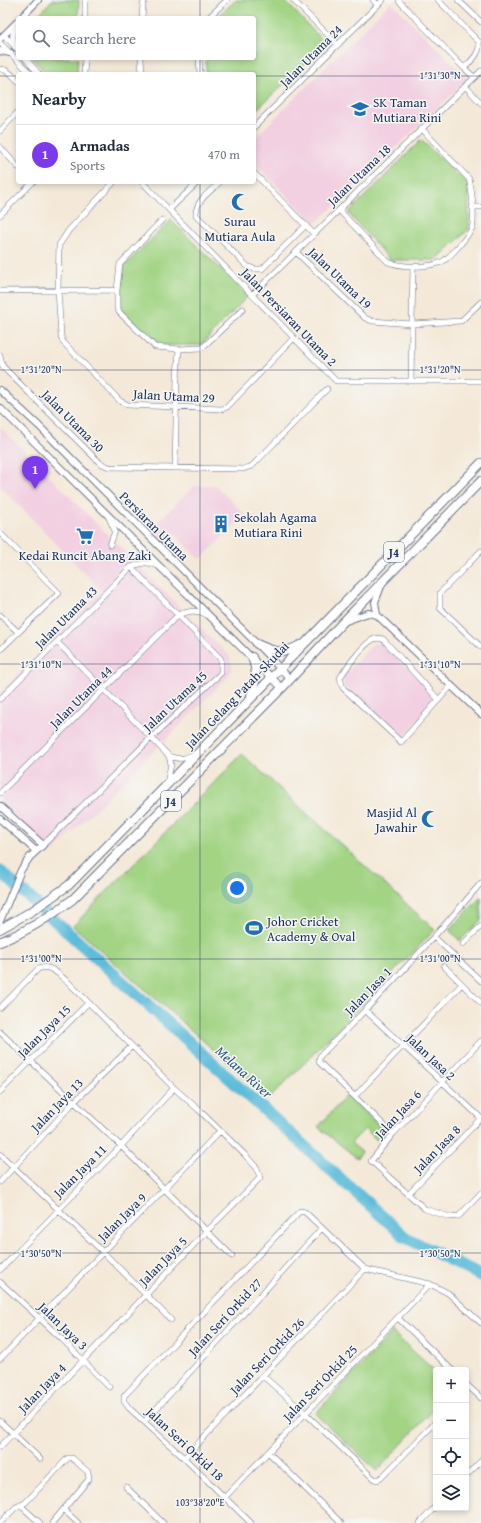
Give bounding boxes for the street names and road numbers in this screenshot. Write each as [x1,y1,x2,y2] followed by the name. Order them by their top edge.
[274,20,347,93] street label: Jalan Utama 24
[322,140,395,212] street label: Jalan Utama 18
[303,241,376,313] street label: Jalan Utama 19
[236,262,341,370] street label: Jalan Persiaran Utama 2
[36,384,109,457] street label: Jalan Utama 30
[131,384,215,408] street label: Jalan Utama 29
[115,487,193,565] street label: Persiaran Utama
[384,542,404,562] road number: J4
[29,581,102,654] street label: Jalan Utama 43
[179,637,294,754] street label: Jalan Gelang Patah-Skudai
[44,661,117,734] street label: Jalan Utama 44
[137,666,211,737] street label: Jalan Utama 45
[161,791,181,811] road number: J4
[339,963,396,1021] street label: Jalan Jasa 1
[12,1000,75,1063] street label: Jalan Jaya 15
[401,1028,460,1085] street label: Jalan Jasa 2
[25,1074,88,1138] street label: Jalan Jaya 13
[369,1085,426,1144] street label: Jalan Jasa 6
[408,1121,465,1179] street label: Jalan Jasa 8
[48,1140,111,1203] street label: Jalan Jaya 11
[92,1188,151,1247] street label: Jalan Jaya 9
[133,1232,191,1291] street label: Jalan Jaya 5
[182,1274,266,1362] street label: Jalan Seri Orkid 27
[33,1296,92,1354] street label: Jalan Jaya 3
[224,1313,309,1400] street label: Jalan Seri Orkid 26
[277,1340,362,1427] street label: Jalan Seri Orkid 25
[12,1359,70,1418] street label: Jalan Jaya 4
[140,1401,228,1485] street label: Jalan Seri Orkid 18

